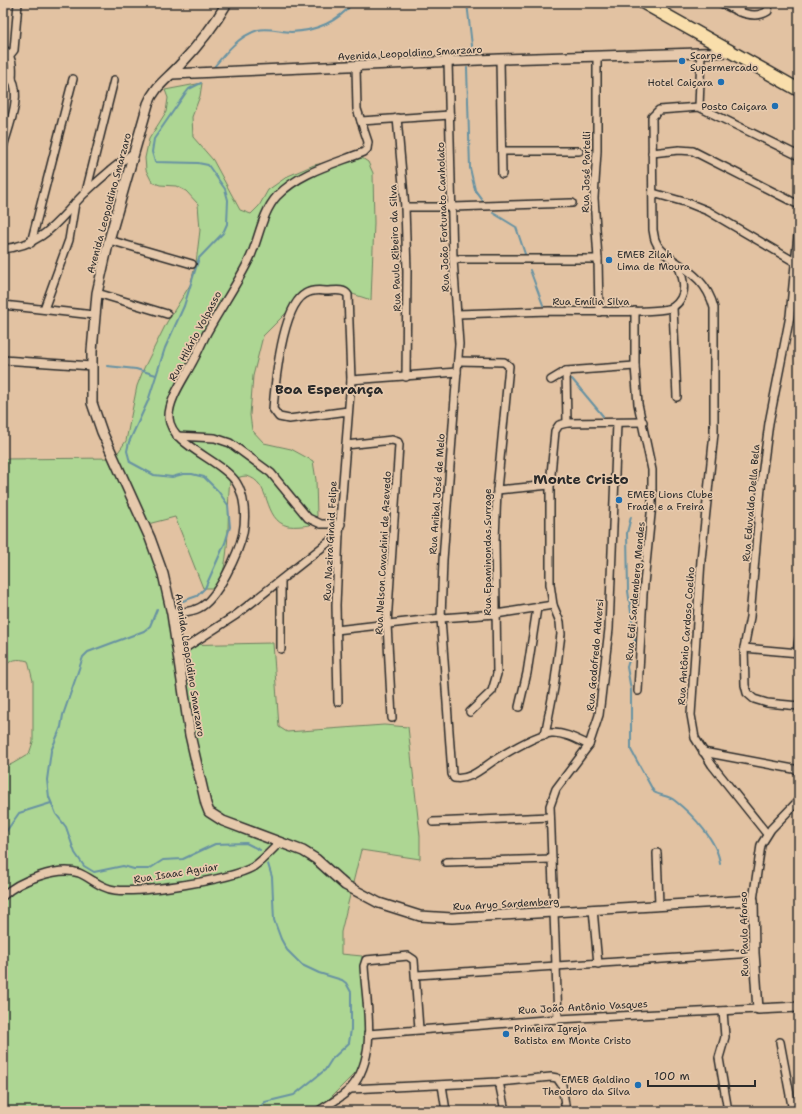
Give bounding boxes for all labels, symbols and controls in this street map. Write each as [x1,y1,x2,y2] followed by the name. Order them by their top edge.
[337,43,483,63] street label: Avenida Leopoldino Smarzaro
[690,49,758,74] place label: Scarpe Supermercado
[677,56,687,66] marker: Scarpe Supermercado
[648,76,714,89] place label: Hotel Caiçara
[716,77,726,87] marker: Hotel Caiçara
[701,100,768,113] place label: Posto Caiçara
[770,101,780,111] marker: Posto Caiçara
[84,131,134,275] street label: Avenida Leopoldino Smarzaro
[579,131,593,213] street label: Rua José Partelli
[434,142,452,292] street label: Rua João Fortunato Canholato
[386,183,404,312] street label: Rua Paulo Ribeiro da Silva
[617,248,691,273] place label: EMEB Zilah Lima de Moura
[604,255,614,265] marker: EMEB Zilah Lima de Moura
[166,289,224,383] street label: Rua Hilário Volpasso
[552,295,630,308] street label: Rua Emília Silva
[275,380,383,398] district label: Boa Esperança
[426,433,448,555] street label: Rua Anibal José de Melo
[739,443,763,562] street label: Rua Eduvaldo Della Bela
[533,470,629,488] district label: Monte Cristo
[372,471,394,635] street label: Rua Nelson Cavachini de Azevedo
[320,480,340,601] street label: Rua Nazira Ginaid Felipe
[481,488,494,616] street label: Rua Epaminondas Surrage
[627,488,713,513] place label: EMEB Lions Clube Frade e a Freira
[614,495,624,505] marker: EMEB Lions Clube Frade e a Freira
[622,521,648,661] street label: Rua Edi Sardemberg Mendes
[675,566,697,706] street label: Rua Antônio Cardoso Coelho
[172,592,208,738] street label: Avenida Leopoldino Smarzaro
[584,598,606,712] street label: Rua Godofredo Adversi
[133,860,219,886] street label: Rua Isaac Aguiar
[737,891,751,977] street label: Rua Paulo Afonso
[452,895,560,913] street label: Rua Aryo Sardemberg
[518,997,648,1017] street label: Rua João Antônio Vasques
[514,1022,631,1047] place label: Primeira Igreja Batista em Monte Cristo
[501,1029,511,1039] marker: Primeira Igreja Batista em Monte Cristo
[648,1062,755,1088] scale bar
[654,1068,690,1084] text: 100 m
[542,1073,631,1098] place label: EMEB Galdino Theodoro da Silva
[633,1080,643,1090] marker: EMEB Galdino Theodoro da Silva

